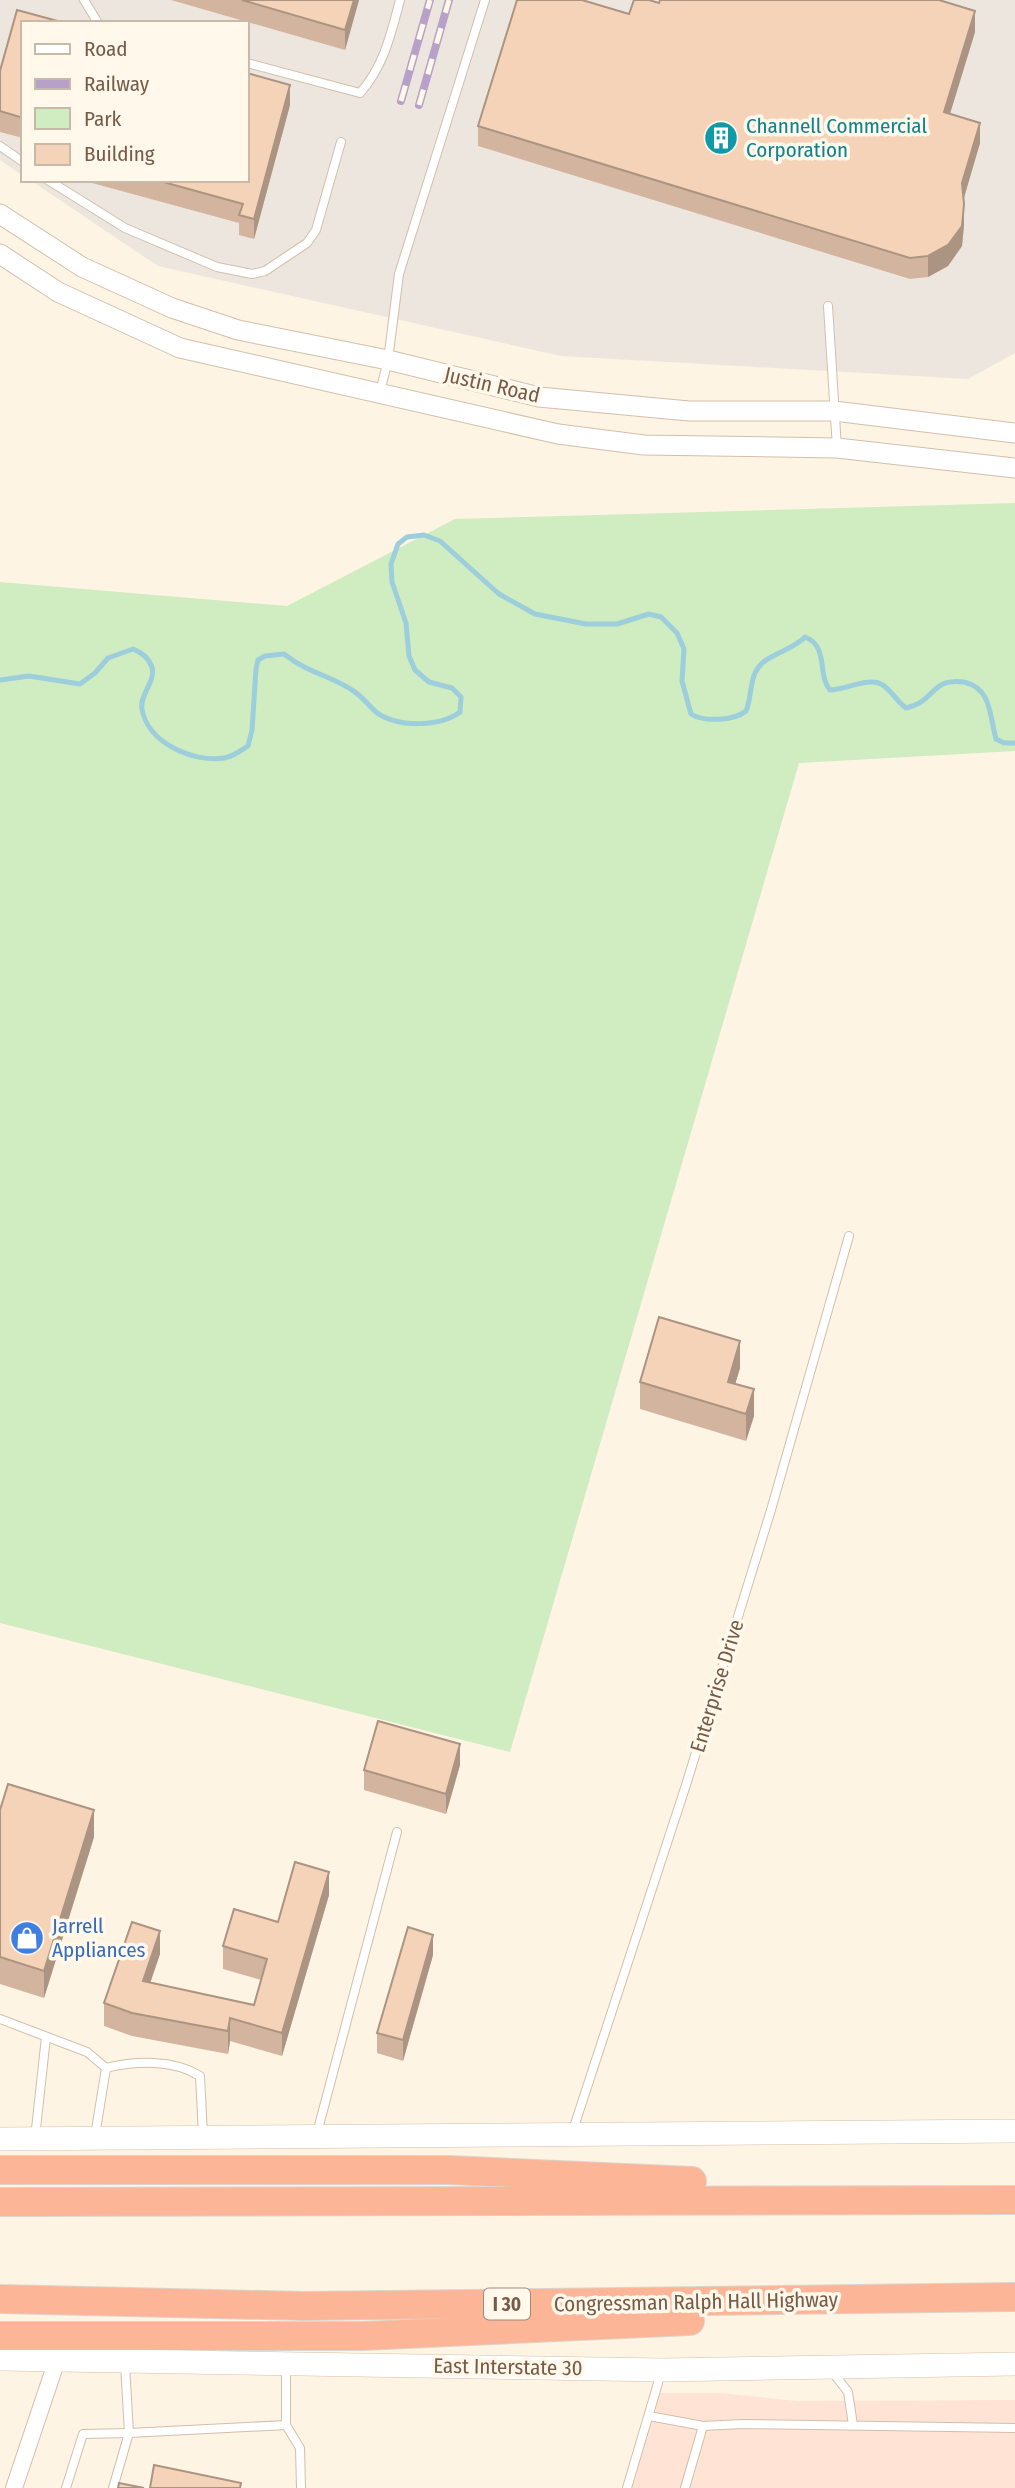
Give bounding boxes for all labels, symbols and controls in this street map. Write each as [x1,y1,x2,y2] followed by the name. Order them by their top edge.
[21,21,248,182] legend
[84,36,128,62] text: Road
[84,71,150,97] text: Railway
[84,106,122,132] text: Park
[746,113,927,163] place label: Channell Commercial Corporation
[702,119,740,157] building icon: Channell Commercial Corporation
[84,141,155,167] text: Building
[442,361,542,409] street label: Justin Road
[684,1616,750,1756] street label: Enterprise Drive
[52,1913,146,1963] place label: Jarrell Appliances
[8,1919,46,1957] shop icon: Jarrell Appliances
[554,2287,839,2317] street label: Congressman Ralph Hall Highway
[484,2288,530,2320] road number: I 30
[433,2353,583,2381] street label: East Interstate 30

